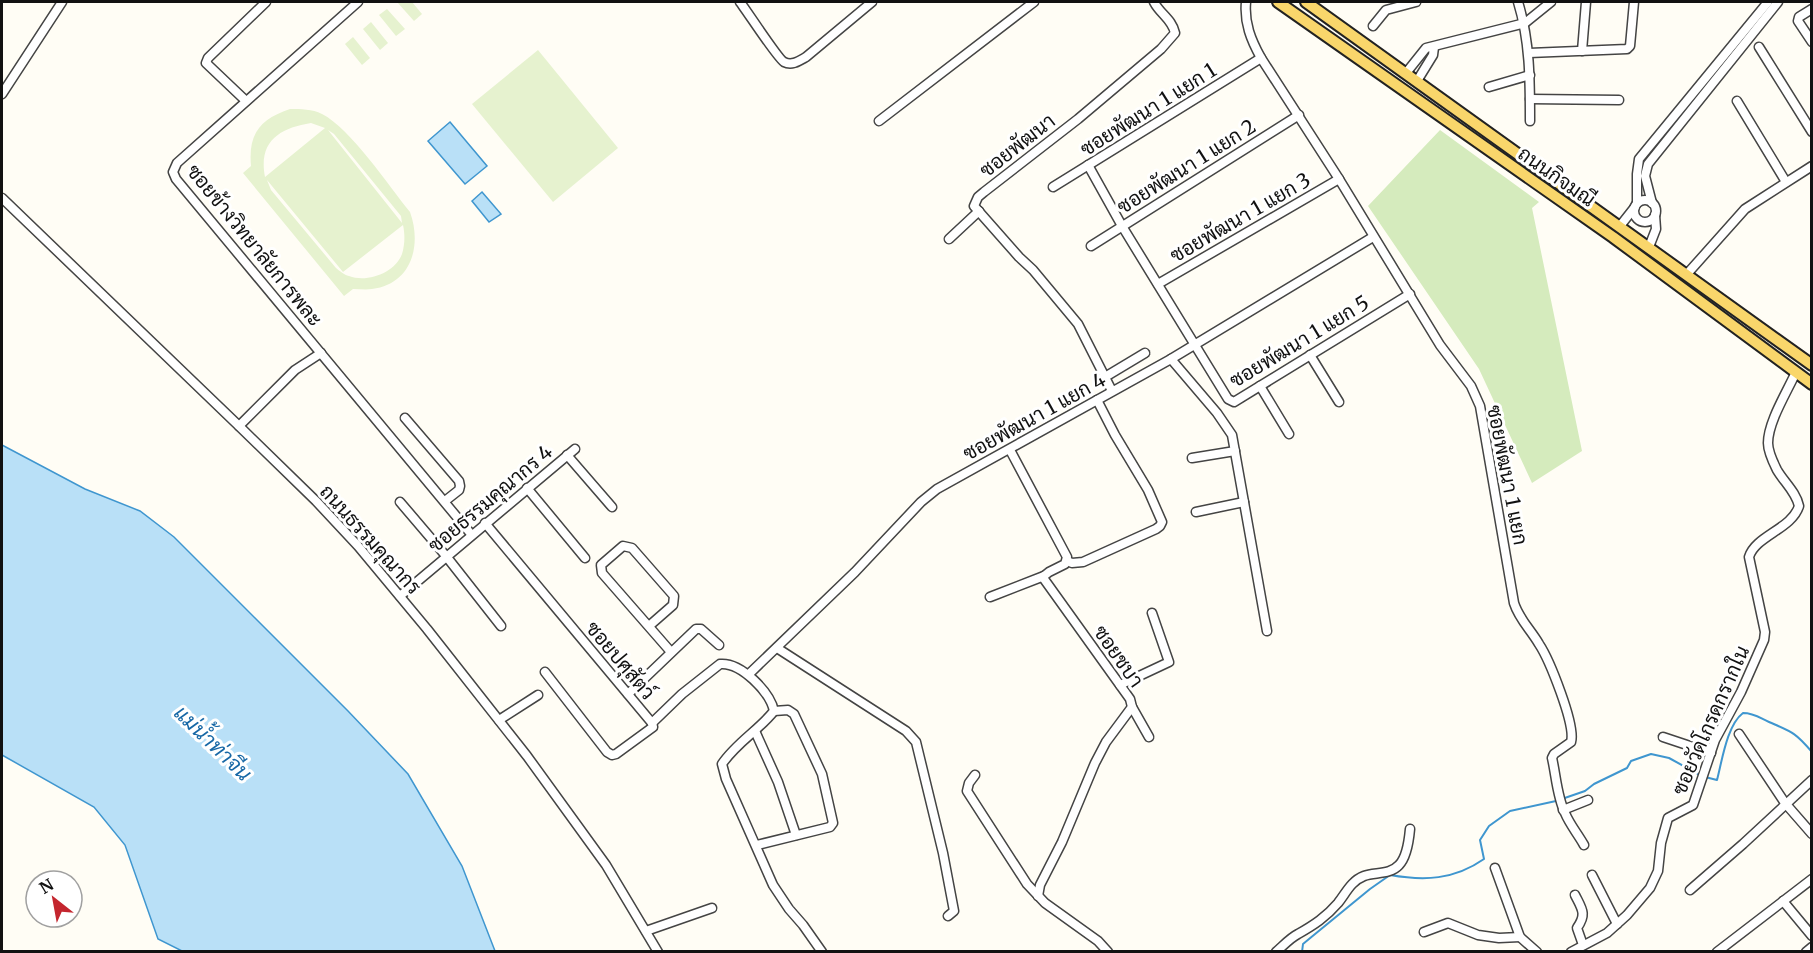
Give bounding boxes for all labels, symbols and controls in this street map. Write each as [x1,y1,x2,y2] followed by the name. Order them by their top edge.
[1075,57,1221,161] street label: ซอยพัฒนา 1 แยก 1
[974,108,1060,182] street label: ซอยพัฒนา
[1112,113,1260,219] street label: ซอยพัฒนา 1 แยก 2
[1514,140,1600,212] street label: ถนนกิจมณี
[182,159,328,331] street label: ซอยข้างวิทยาลัยการพละ
[1165,167,1315,267] street label: ซอยพัฒนา 1 แยก 3
[1225,289,1373,393] street label: ซอยพัฒนา 1 แยก 5
[958,366,1110,466] street label: ซอยพัฒนา 1 แยก 4
[1482,403,1534,547] street label: ซอยพัฒนา 1 แยก
[423,439,559,559] street label: ซอยธรรมคุณากร 4
[314,479,427,600] street label: ถนนธรรมคุณากร
[579,615,662,706] street label: ซอยปศุสัตว์
[1089,620,1149,692] street label: ซอยชบา
[1666,641,1754,799] street label: ซอยวัดโกรดกรากใน
[168,696,261,787] water label: แม่น้ำท่าจีน
[24,869,84,929] north arrow
[36,874,57,898] text: N

